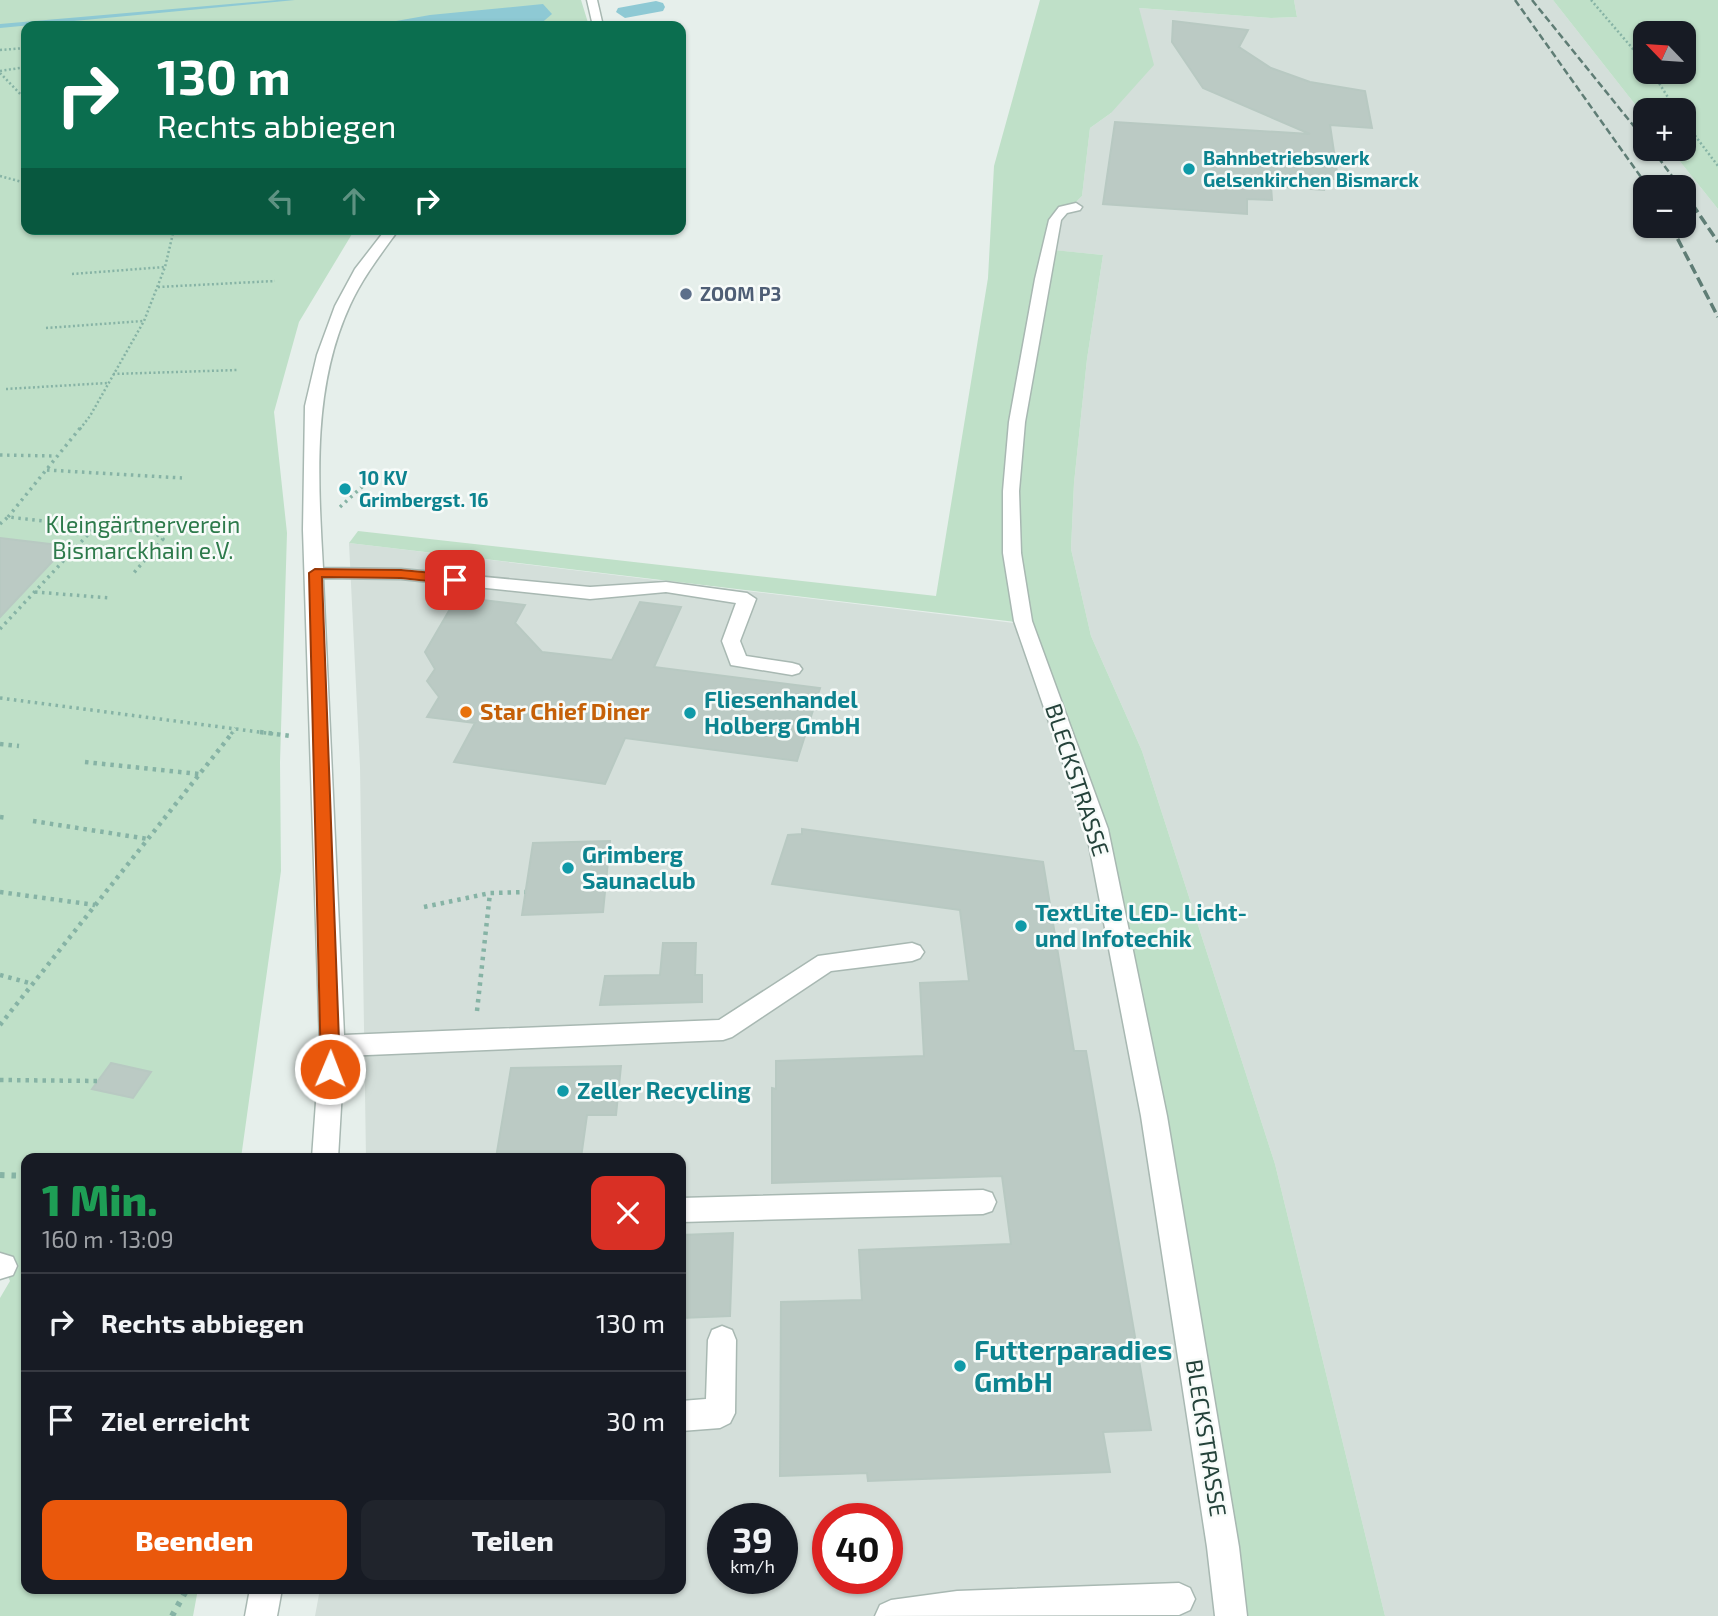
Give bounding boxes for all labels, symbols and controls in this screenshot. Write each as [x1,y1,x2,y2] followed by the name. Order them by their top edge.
[1633,21,1696,84] north arrow
[1633,21,1696,238] map controls
[157,46,291,105] text: 130 m
[42,49,133,140] icon: right
[1633,98,1696,161] button: +
[157,106,396,144] text: Rechts abbiegen
[1203,146,1419,191] place label: Bahnbetriebswerk Gelsenkirchen Bismarck
[1181,161,1197,177] marker: Bahnbetriebswerk Gelsenkirchen Bismarck
[1633,175,1696,238] button: −
[262,182,300,220] icon: left
[335,182,373,220] icon: ahead
[408,182,446,220] icon: right
[700,282,781,305] place label: ZOOM P3
[678,286,694,302] marker: ZOOM P3
[359,466,489,511] place label: 10 KV Grimbergst. 16
[337,481,353,497] marker: 10 KV Grimbergst. 16
[46,510,240,564] park label: Kleingärtnerverein Bismarckhain e.V.
[425,550,485,610] pin
[436,561,474,599] icon: arrive
[704,685,860,739] place label: Fliesenhandel Holberg GmbH
[480,697,650,725] place label: Star Chief Diner
[1040,700,1116,860] street label: BLECKSTRASSE
[458,704,474,720] marker: Star Chief Diner
[682,705,698,721] marker: Fliesenhandel Holberg GmbH
[582,840,696,894] place label: Grimberg Saunaclub
[560,860,576,876] marker: Grimberg Saunaclub
[1035,898,1247,952] place label: TextLite LED- Licht- und Infotechik
[1013,918,1029,934] marker: TextLite LED- Licht- und Infotechik
[293,1032,367,1106] position arrow
[577,1076,752,1104] place label: Zeller Recycling
[555,1083,571,1099] marker: Zeller Recycling
[42,1174,158,1224] text: 1 Min.
[591,1176,665,1250] button: close
[42,1225,174,1253] text: 160 m · 13:09
[42,1303,80,1341] icon: right
[101,1307,304,1338] text: Rechts abbiegen
[596,1307,665,1338] text: 130 m
[974,1332,1172,1398] place label: Futterparadies GmbH
[1181,1357,1233,1519] street label: BLECKSTRASSE
[952,1358,968,1374] marker: Futterparadies GmbH
[42,1401,80,1439] icon: arrive
[101,1405,250,1436] text: Ziel erreicht
[606,1405,665,1436] text: 30 m
[42,1500,347,1580] button: Beenden
[361,1500,665,1580] button: Teilen
[812,1503,903,1594] speed limit sign: 40
[732,1518,773,1560] text: 39
[730,1555,775,1577] text: km/h

